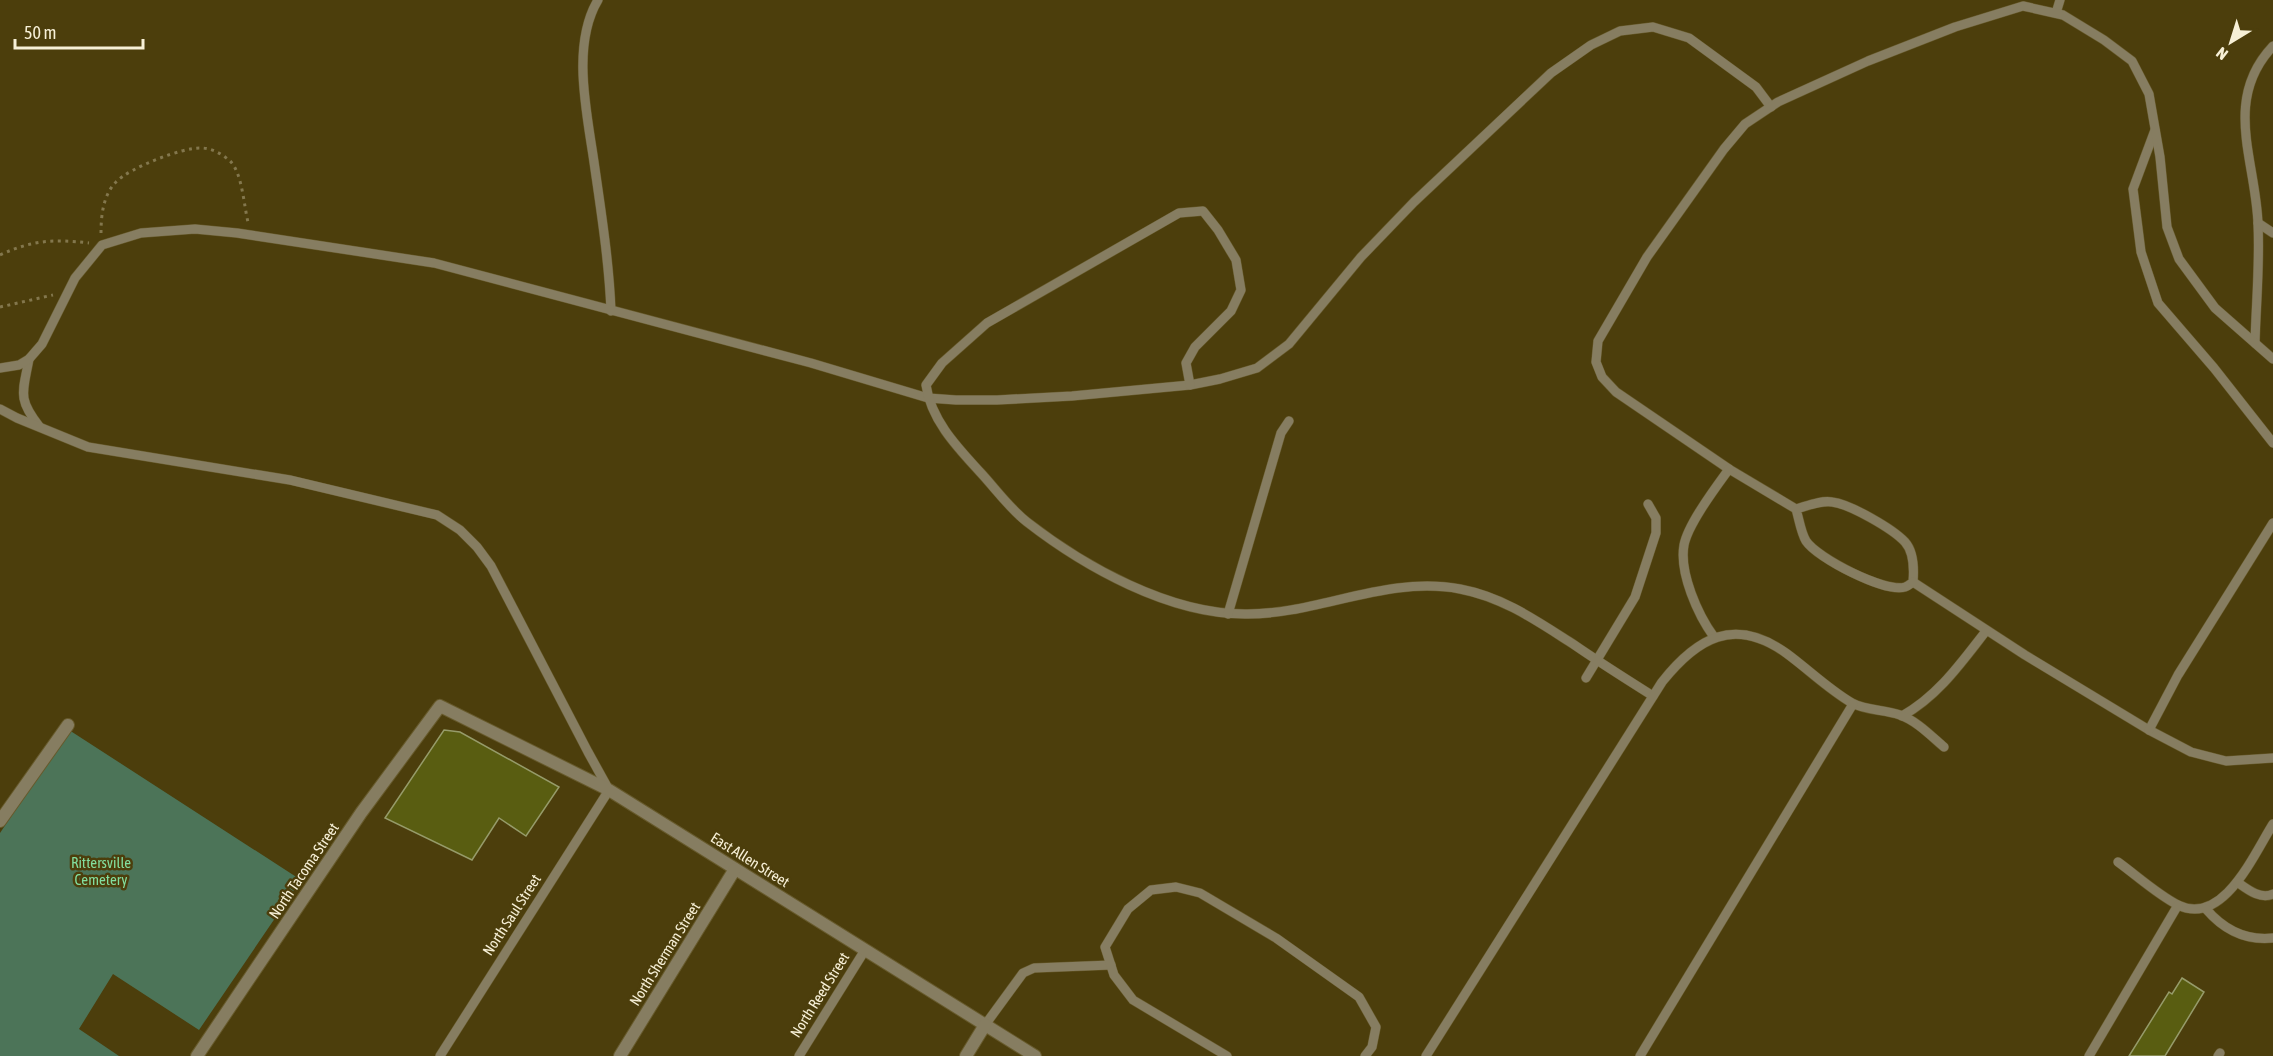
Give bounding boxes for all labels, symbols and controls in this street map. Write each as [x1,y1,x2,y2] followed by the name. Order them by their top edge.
[15,12,142,50] scale bar
[2201,12,2261,72] north arrow
[24,22,56,43] text: 50 m
[2212,44,2231,64] text: N
[265,820,342,922] street label: North Tacoma Street
[708,829,793,890] street label: East Allen Street
[71,854,131,888] park label: Rittersville Cemetery
[479,871,544,958] street label: North Saul Street
[626,899,703,1009] street label: North Sherman Street
[787,949,852,1040] street label: North Reed Street

